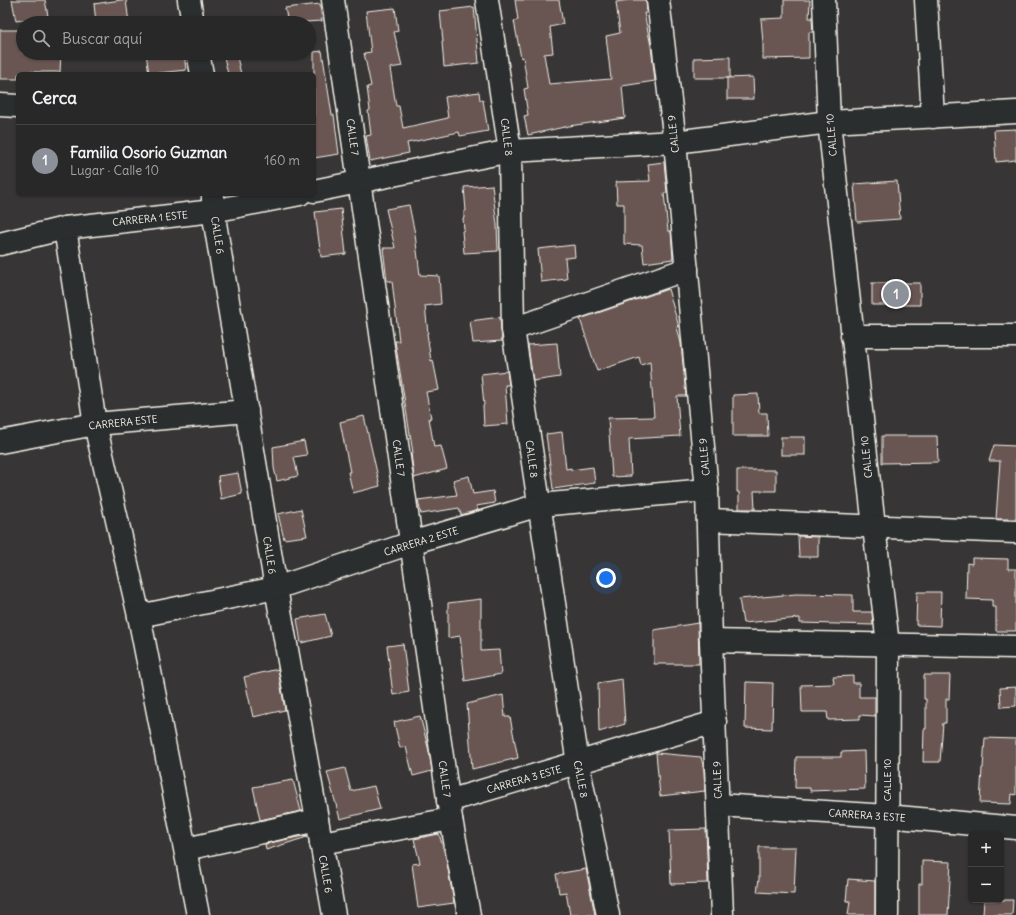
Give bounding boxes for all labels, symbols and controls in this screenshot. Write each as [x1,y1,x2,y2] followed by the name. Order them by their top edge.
[16,16,316,60] search box
[30,27,52,49] icon: search
[62,29,142,48] text: Buscar aquí
[32,87,77,109] text: Cerca
[823,113,840,157] street label: CALLE 10
[665,114,682,153] street label: CALLE 9
[498,117,515,157] street label: CALLE 8
[343,118,362,156] street label: CALLE 7
[70,143,227,162] text: Familia Osorio Guzman
[42,152,48,169] text: 1
[264,152,300,169] text: 160 m
[70,162,159,179] text: Lugar · Calle 10
[112,208,188,229] street label: CARRERA 1 ESTE
[208,215,227,255] street label: CALLE 6
[883,279,909,309] pin: 1
[88,412,158,433] street label: CARRERA ESTE
[858,435,875,479] street label: CALLE 10
[696,437,713,476] street label: CALLE 9
[389,439,408,477] street label: CALLE 7
[522,439,541,479] street label: CALLE 8
[382,524,460,559] street label: CARRERA 2 ESTE
[260,535,279,575] street label: CALLE 6
[596,568,616,588] your location
[571,759,591,799] street label: CALLE 8
[881,759,894,801] street label: CALLE 10
[435,760,454,798] street label: CALLE 7
[710,761,725,799] street label: CALLE 9
[485,763,563,796] street label: CARRERA 3 ESTE
[828,806,906,825] street label: CARRERA 3 ESTE
[968,831,1004,903] map controls
[968,831,1004,867] button: +
[316,854,335,894] street label: CALLE 6
[968,867,1004,903] button: −

